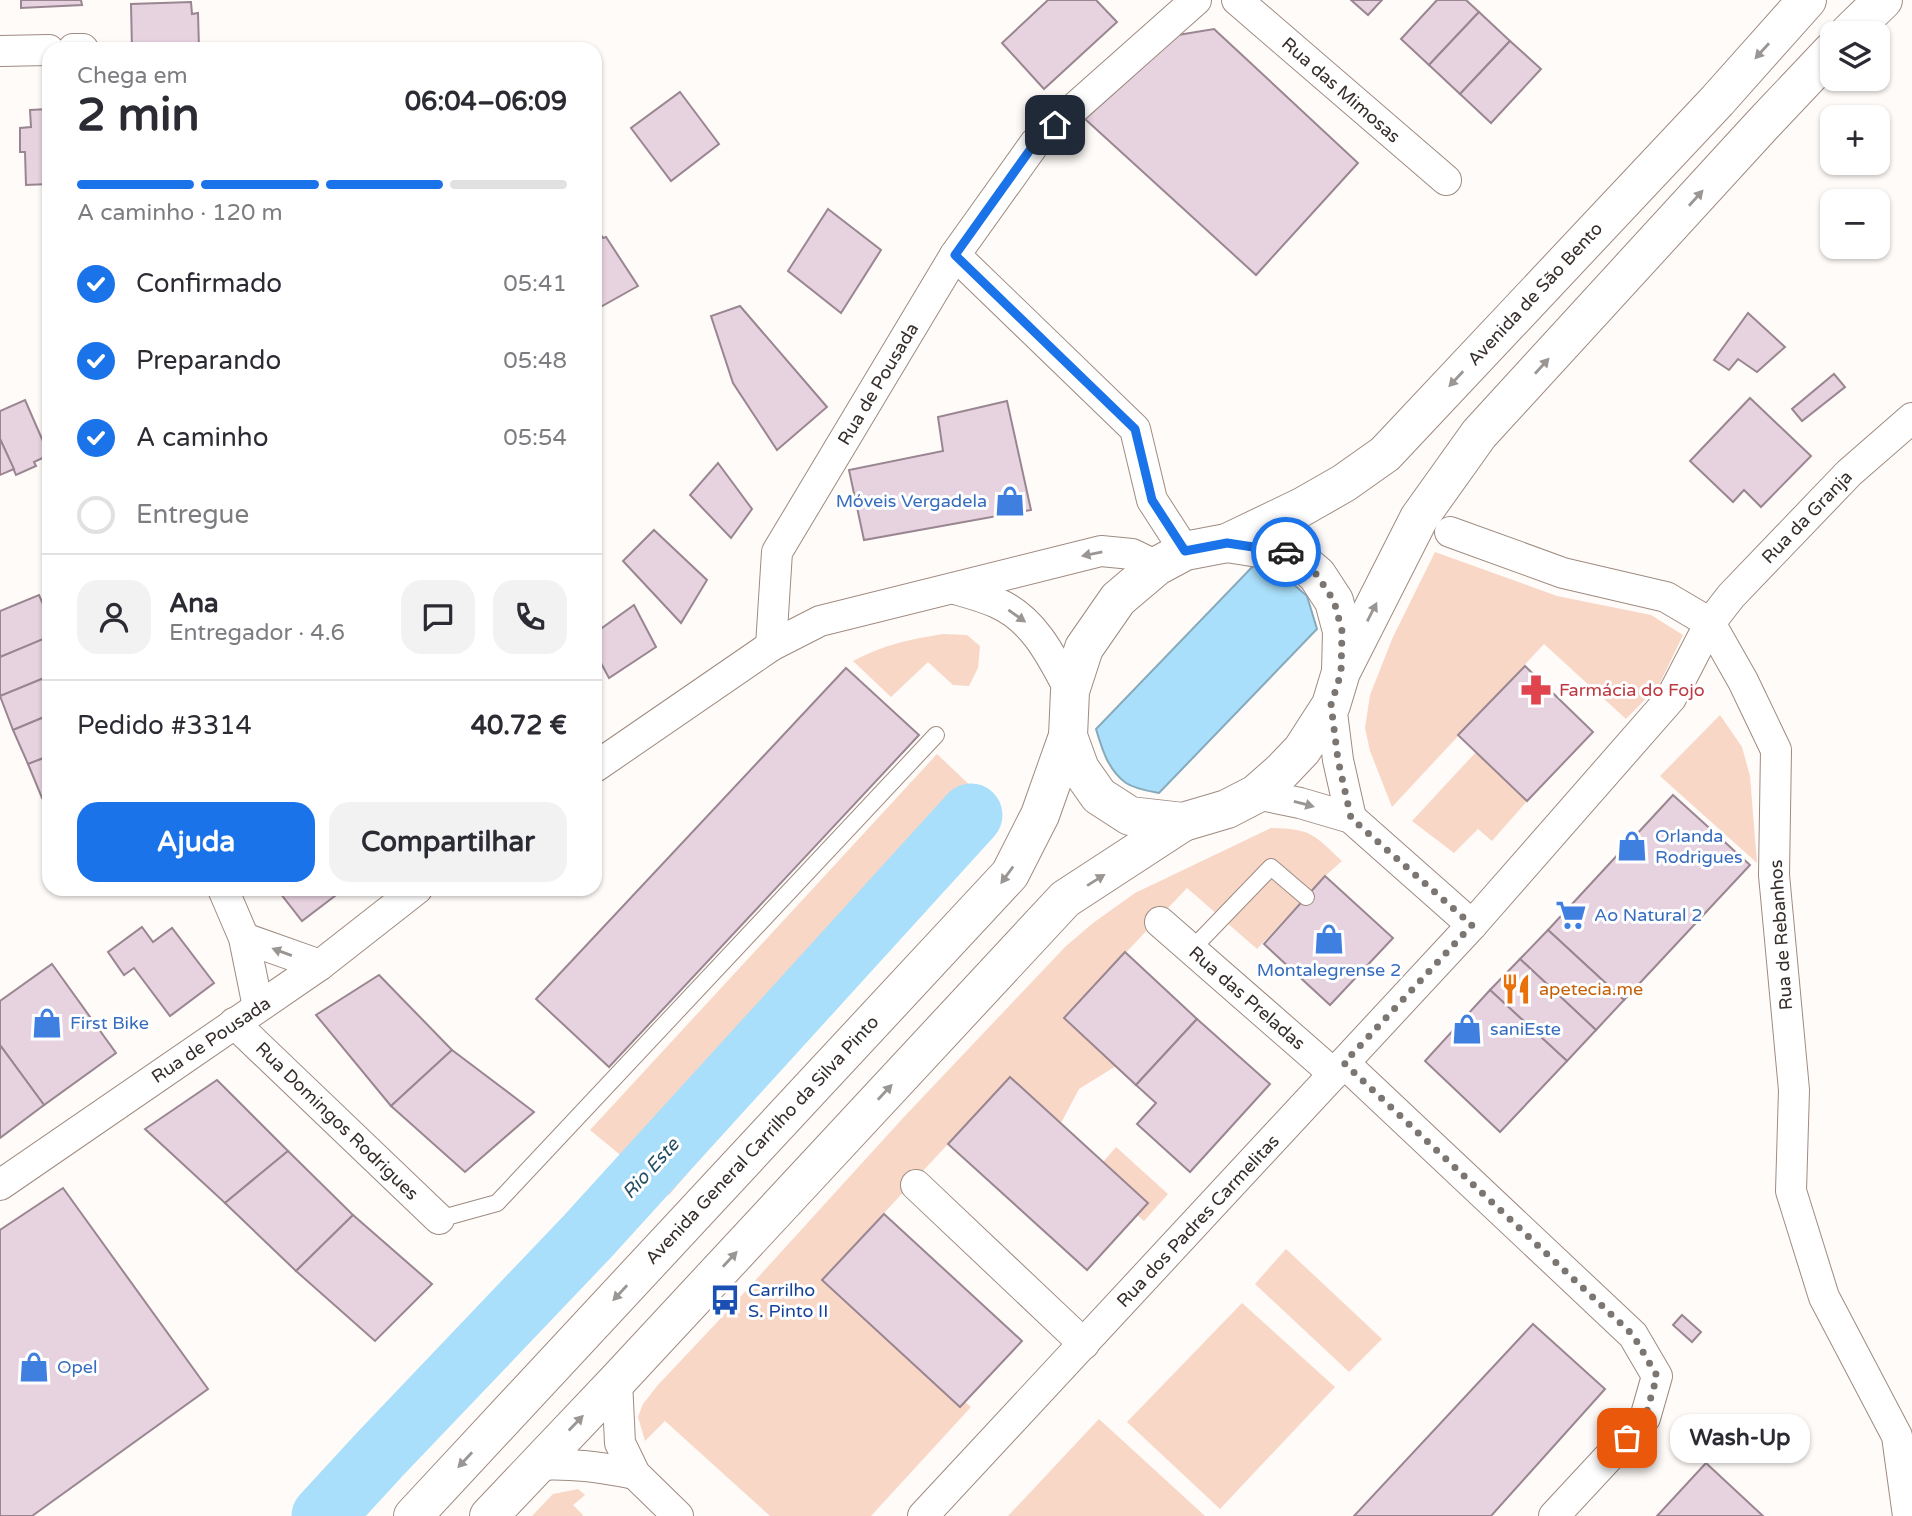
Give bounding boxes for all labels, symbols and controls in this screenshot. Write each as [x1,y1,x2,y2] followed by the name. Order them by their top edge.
[1820,21,1890,259] map controls
[1820,21,1890,91] button: layers
[1277,33,1405,147] street label: Rua das Mimosas
[1754,42,1770,60] one-way arrow
[77,62,188,90] text: Chega em
[405,86,567,117] text: 06:04–06:09
[77,88,200,143] text: 2 min
[1025,95,1085,155] pin
[1820,105,1890,175] button: +
[1036,106,1074,144] icon: home
[1820,189,1890,259] button: −
[1687,190,1703,207] one-way arrow
[77,199,283,227] text: A caminho · 120 m
[1463,218,1607,370] street label: Avenida de São Bento
[77,265,115,303] icon: check
[136,268,282,299] text: Confirmado
[503,270,567,298] text: 05:41
[833,319,923,449] street label: Rua de Pousada
[77,342,115,380] icon: check
[136,345,281,376] text: Preparando
[503,347,567,375] text: 05:48
[1534,357,1550,375] one-way arrow
[1448,370,1465,387] one-way arrow
[77,419,115,457] icon: check
[136,422,268,453] text: A caminho
[503,424,567,452] text: 05:54
[1757,466,1857,568] street label: Rua da Granja
[993,484,1027,518] shop icon: Móveis Vergadela
[836,490,987,512] place label: Móveis Vergadela
[136,499,249,530] text: Entregue
[1251,517,1321,587] courier
[1267,533,1305,571] icon: car
[1081,549,1103,560] one-way arrow
[77,580,151,654] button: person
[401,580,475,654] button: chat
[493,580,567,654] button: phone
[169,588,219,619] text: Ana
[1366,602,1377,622] one-way arrow
[1008,609,1026,623] one-way arrow
[169,619,345,647] text: Entregador · 4.6
[1519,673,1553,707] pharmacy icon: Farmácia do Fojo
[1559,679,1705,701] place label: Farmácia do Fojo
[77,710,252,741] text: Pedido #3314
[471,710,567,741] text: 40.72 €
[1293,800,1314,810] one-way arrow
[77,802,315,882] button: Ajuda
[329,802,567,882] button: Compartilhar
[1655,825,1743,868] place label: Orlanda Rodrigues
[1615,829,1649,863] shop icon: Orlanda Rodrigues
[1765,859,1797,1011] street label: Rua de Rebanhos
[1000,865,1014,884] one-way arrow
[1087,873,1106,886] one-way arrow
[1554,898,1588,932] supermarket icon: Ao Natural 2
[1594,904,1703,926] place label: Ao Natural 2
[1312,922,1346,956] shop icon: Montalegrense 2
[1184,942,1310,1054] street label: Rua das Preladas
[271,946,292,957] one-way arrow
[1257,959,1401,981] place label: Montalegrense 2
[1499,972,1533,1006] restaurant icon: apetecia.me
[1539,978,1643,1000] place label: apetecia.me
[147,992,275,1088] street label: Rua de Pousada
[30,1006,64,1040] shop icon: First Bike
[641,1011,883,1269] street label: Avenida General Carrilho da Silva Pinto
[70,1012,149,1034] place label: First Bike
[1450,1012,1484,1046] shop icon: saniEste
[1490,1018,1561,1040] place label: saniEste
[251,1037,423,1205] street label: Rua Domingos Rodrigues
[877,1083,893,1101] one-way arrow
[1112,1130,1284,1312] street label: Rua dos Padres Carmelitas
[618,1133,684,1203] water label: Rio Este
[722,1250,738,1268] one-way arrow
[748,1279,828,1322] place label: Carrilho S. Pinto II
[708,1283,742,1317] bus stop icon: Carrilho S. Pinto II
[612,1284,628,1302] one-way arrow
[17,1350,51,1384] shop icon: Opel
[57,1356,97,1378] place label: Opel
[1597,1408,1657,1468] pin
[1669,1414,1809,1462] callout: Wash-Up
[568,1415,584,1432] one-way arrow
[1608,1419,1646,1457] icon: bag
[1689,1424,1791,1452] text: Wash-Up
[457,1451,473,1469] one-way arrow

